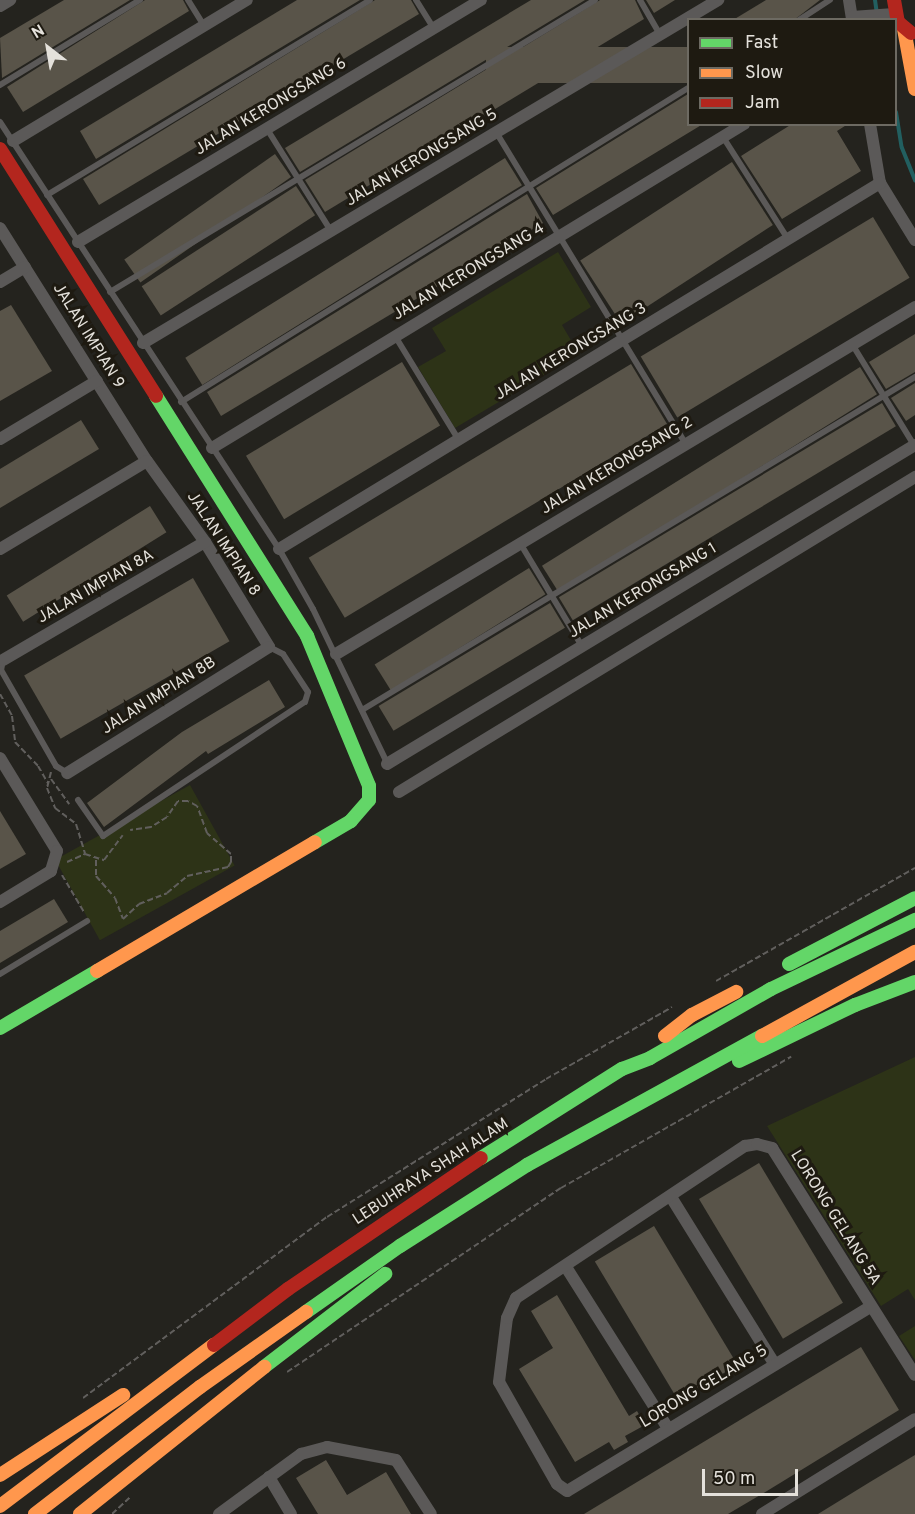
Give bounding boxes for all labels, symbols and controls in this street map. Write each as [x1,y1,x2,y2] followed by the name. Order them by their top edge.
[18,18,78,78] north arrow
[687,18,897,126] legend
[29,21,49,44] text: N
[745,32,778,55] text: Fast
[192,54,350,160] street label: JALAN KERONGSANG 6
[745,62,783,85] text: Slow
[745,92,780,115] text: Jam
[343,105,501,211] street label: JALAN KERONGSANG 5
[390,219,548,325] street label: JALAN KERONGSANG 4
[48,280,128,392] street label: JALAN IMPIAN 9
[492,299,650,405] street label: JALAN KERONGSANG 3
[538,413,696,519] street label: JALAN KERONGSANG 2
[182,488,264,600] street label: JALAN IMPIAN 8
[565,539,721,643] street label: JALAN KERONGSANG 1
[34,546,158,628] street label: JALAN IMPIAN 8A
[98,653,220,739] street label: JALAN IMPIAN 8B
[349,1114,513,1230] street label: LEBUHRAYA SHAH ALAM
[786,1147,884,1289] street label: LORONG GELANG 5A
[637,1341,771,1433] street label: LORONG GELANG 5
[705,1457,801,1495] scale bar
[713,1468,755,1491] text: 50 m

